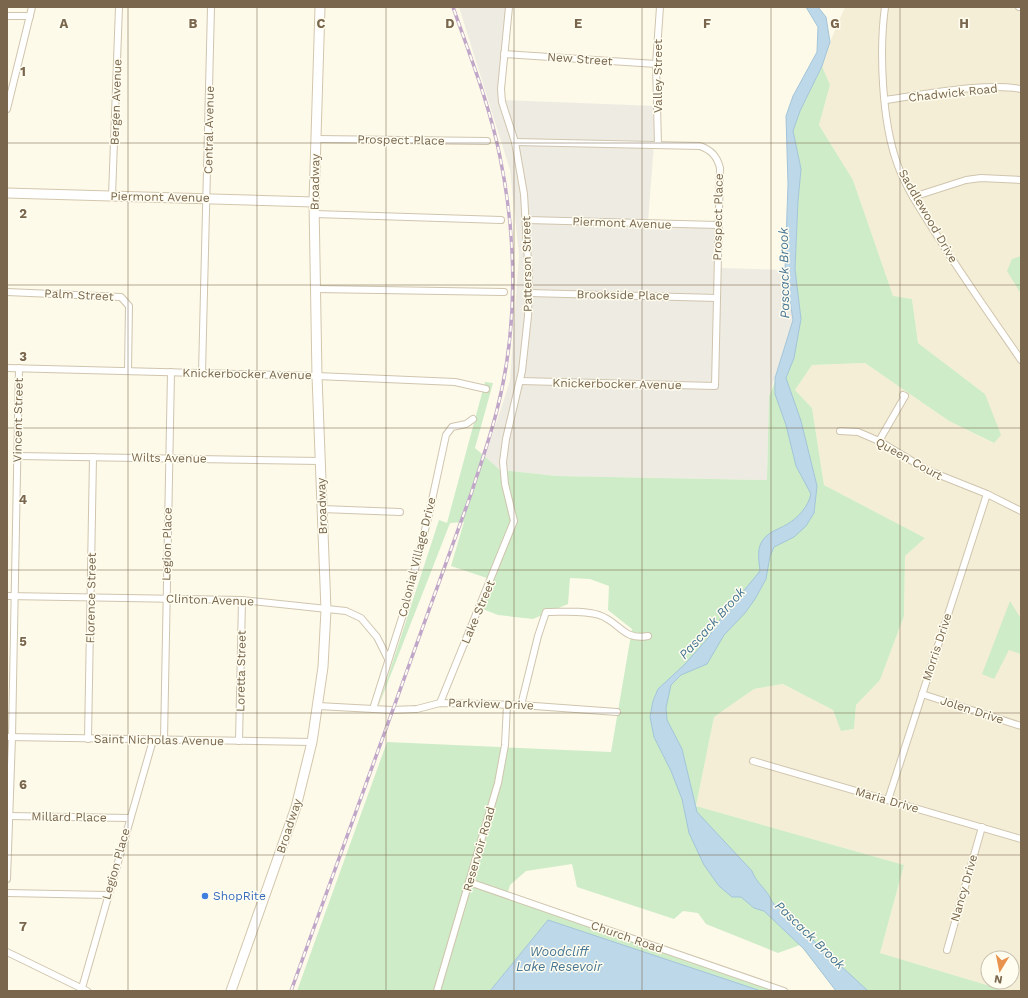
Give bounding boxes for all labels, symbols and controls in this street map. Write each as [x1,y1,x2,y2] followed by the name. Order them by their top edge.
[60,16,69,31] text: A
[189,16,198,31] text: B
[317,16,326,31] text: C
[445,16,455,31] text: D
[574,16,582,31] text: E
[703,16,711,31] text: F
[830,16,840,31] text: G
[959,16,969,31] text: H
[651,39,665,113] street label: Valley Street
[547,50,613,68] street label: New Street
[108,59,125,145] street label: Bergen Avenue
[20,64,26,79] text: 1
[908,81,998,105] street label: Chadwick Road
[201,86,217,174] street label: Central Avenue
[357,132,445,148] street label: Prospect Place
[308,153,323,210] street label: Broadway
[896,167,960,265] street label: Saddlewood Drive
[710,173,726,261] street label: Prospect Place
[110,189,210,205] street label: Piermont Avenue
[19,206,27,221] text: 2
[572,214,672,232] street label: Piermont Avenue
[519,216,535,312] street label: Patterson Street
[776,226,792,319] water label: Pascack Brook
[44,286,114,304] street label: Palm Street
[576,287,670,303] street label: Brookside Place
[19,349,27,364] text: 3
[182,366,312,382] street label: Knickerbocker Avenue
[552,376,682,392] street label: Knickerbocker Avenue
[10,378,26,462] street label: Vincent Street
[873,435,945,483] street label: Queen Court
[131,450,207,466] street label: Wilts Avenue
[314,477,330,535] street label: Broadway
[19,492,28,507] text: 4
[395,496,439,618] street label: Colonial Village Drive
[159,507,175,581] street label: Legion Place
[83,552,99,644] street label: Florence Street
[458,578,498,646] street label: Lake Street
[676,583,749,662] water label: Pascack Brook
[166,591,254,609] street label: Clinton Avenue
[919,611,955,683] street label: Morris Drive
[233,630,249,712] street label: Loretta Street
[19,634,27,649] text: 5
[939,693,1006,727] street label: Jolen Drive
[448,696,534,712] street label: Parkview Drive
[94,732,224,748] street label: Saint Nicholas Avenue
[19,777,27,792] text: 6
[854,784,920,816] street label: Maria Drive
[274,796,305,855] street label: Broadway
[460,805,498,893] street label: Reservoir Road
[31,809,107,825] street label: Millard Place
[99,827,133,901] street label: Legion Place
[948,853,980,923] street label: Nancy Drive
[213,889,266,903] place label: ShopRite
[200,891,210,901] marker: ShopRite
[772,898,849,973] water label: Pascack Brook
[589,918,665,956] street label: Church Road
[19,919,27,934] text: 7
[516,944,603,974] water label: Woodcliff Lake Resevoir
[980,950,1020,990] north arrow
[993,972,1003,986] text: N

